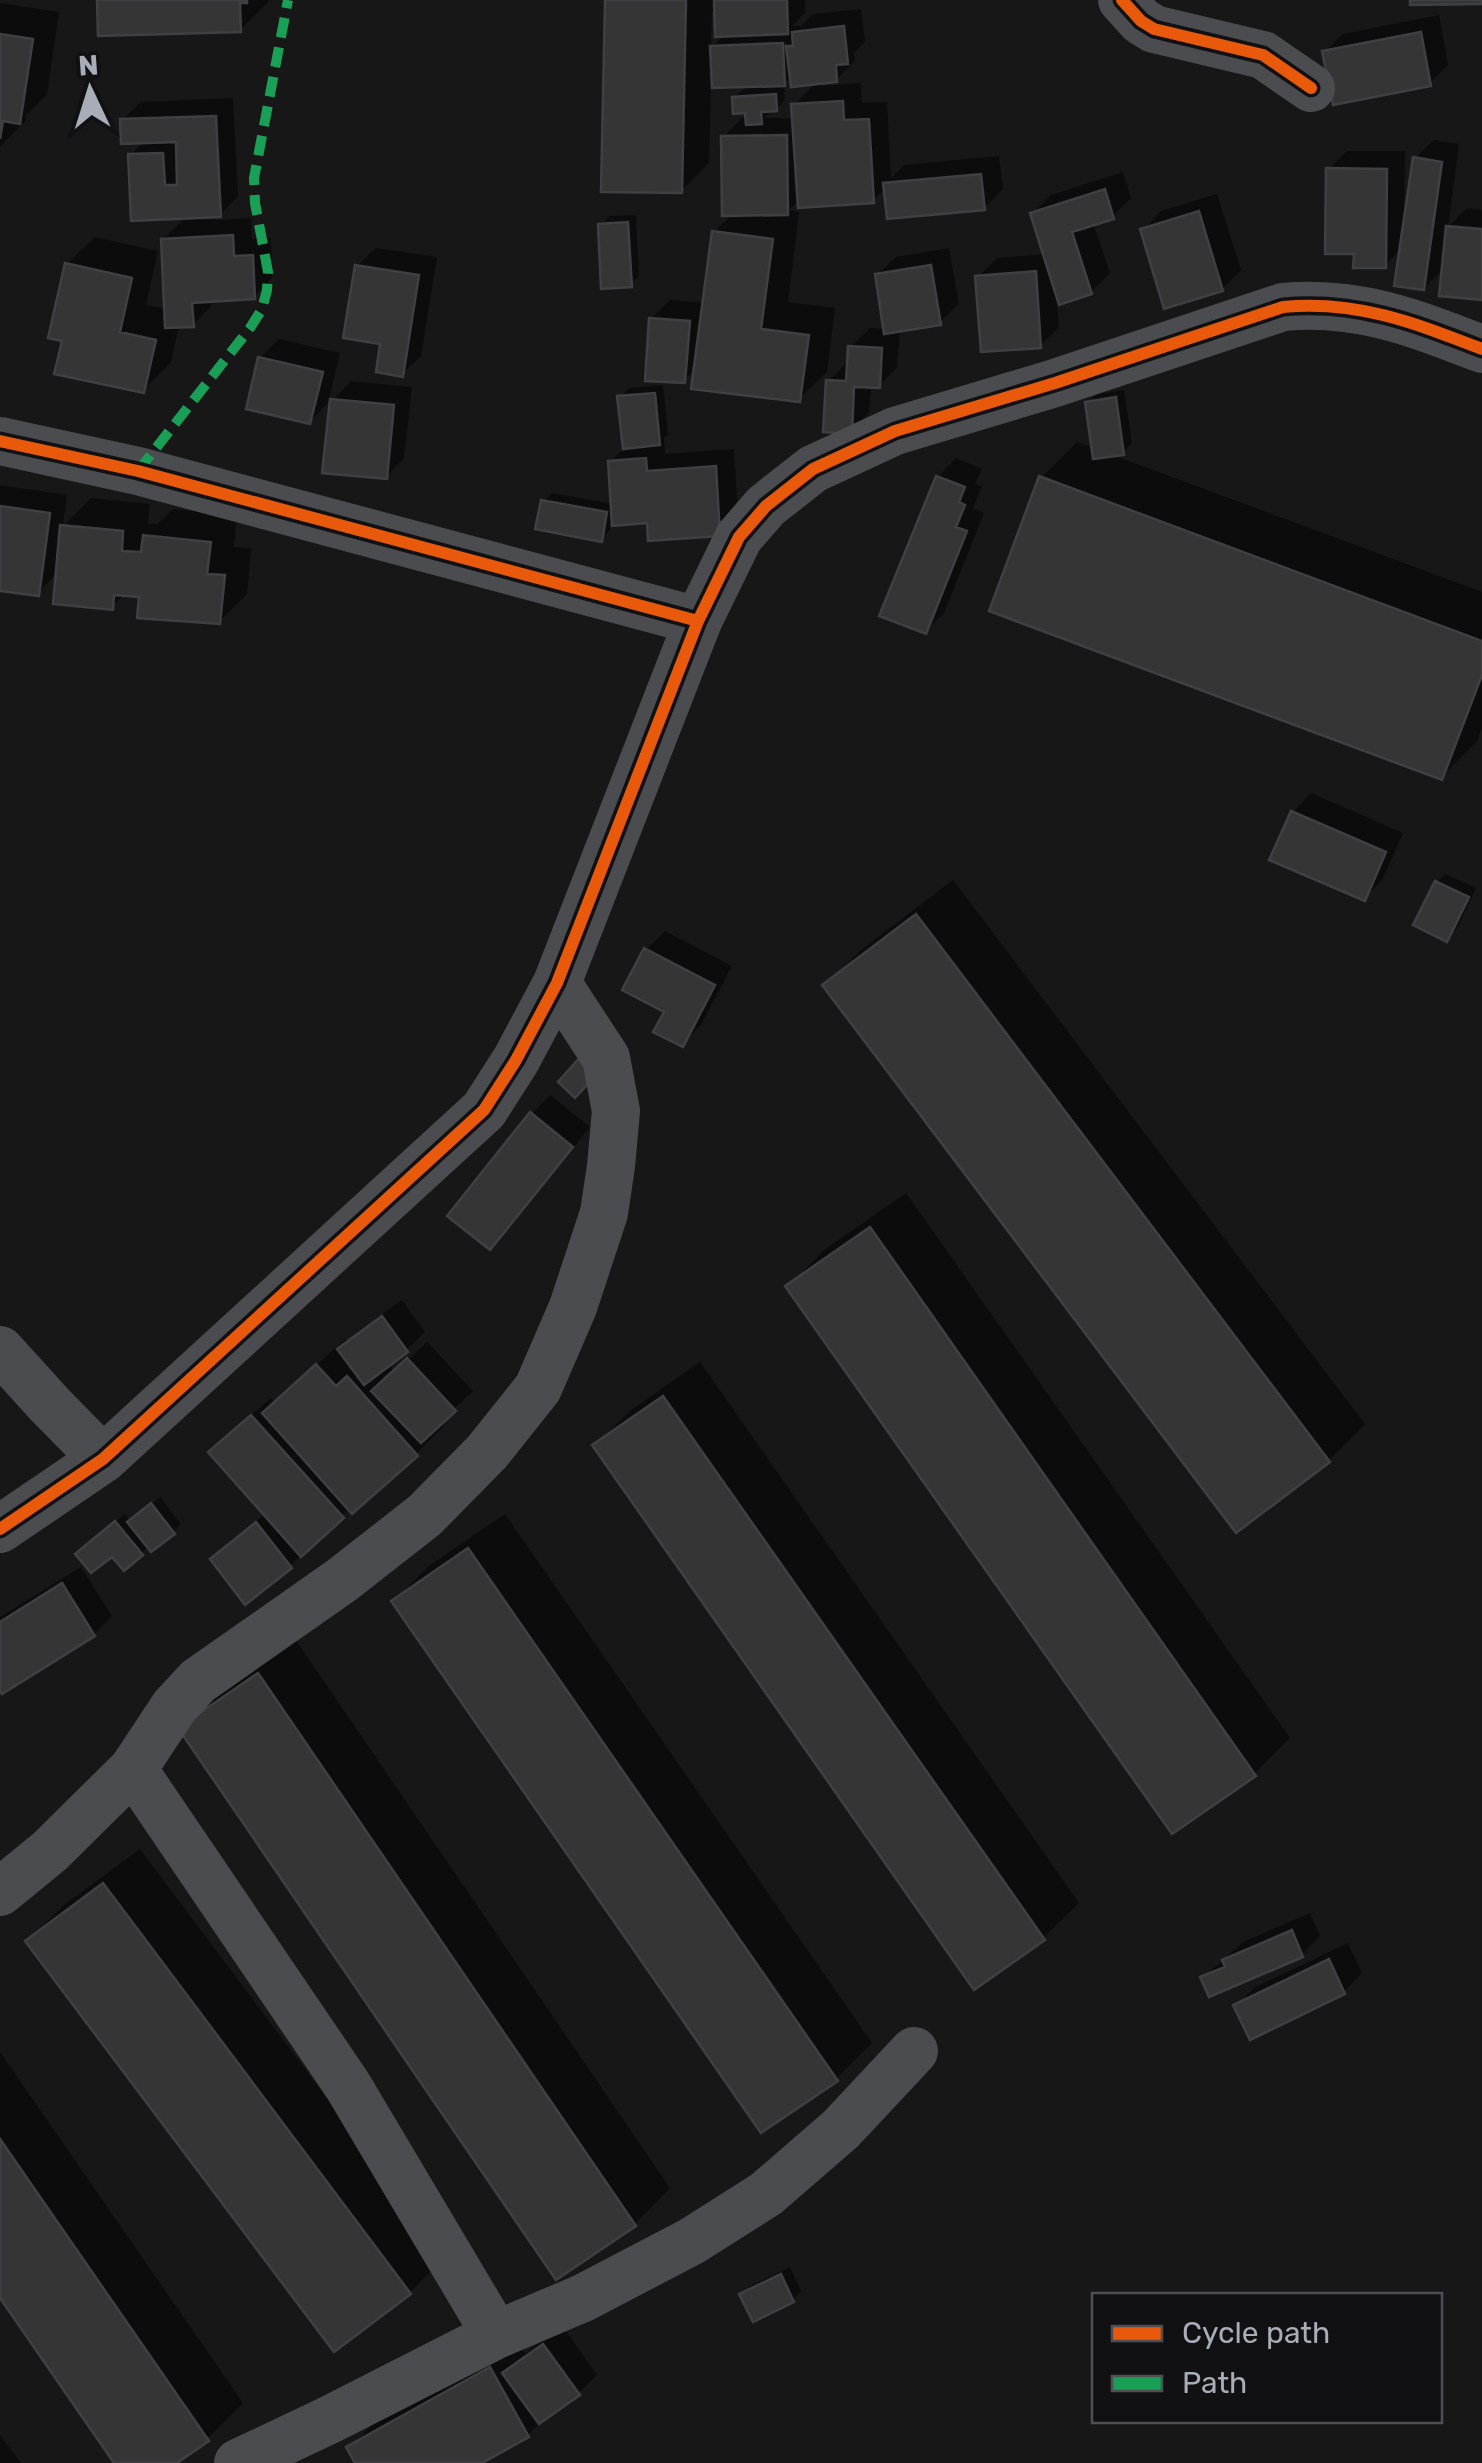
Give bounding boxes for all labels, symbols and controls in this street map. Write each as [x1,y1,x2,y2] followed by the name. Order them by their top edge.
[40,40,140,140] north arrow
[77,48,99,83] text: N
[1092,2293,1442,2423] legend
[1182,2315,1330,2351] text: Cycle path
[1182,2365,1247,2401] text: Path

